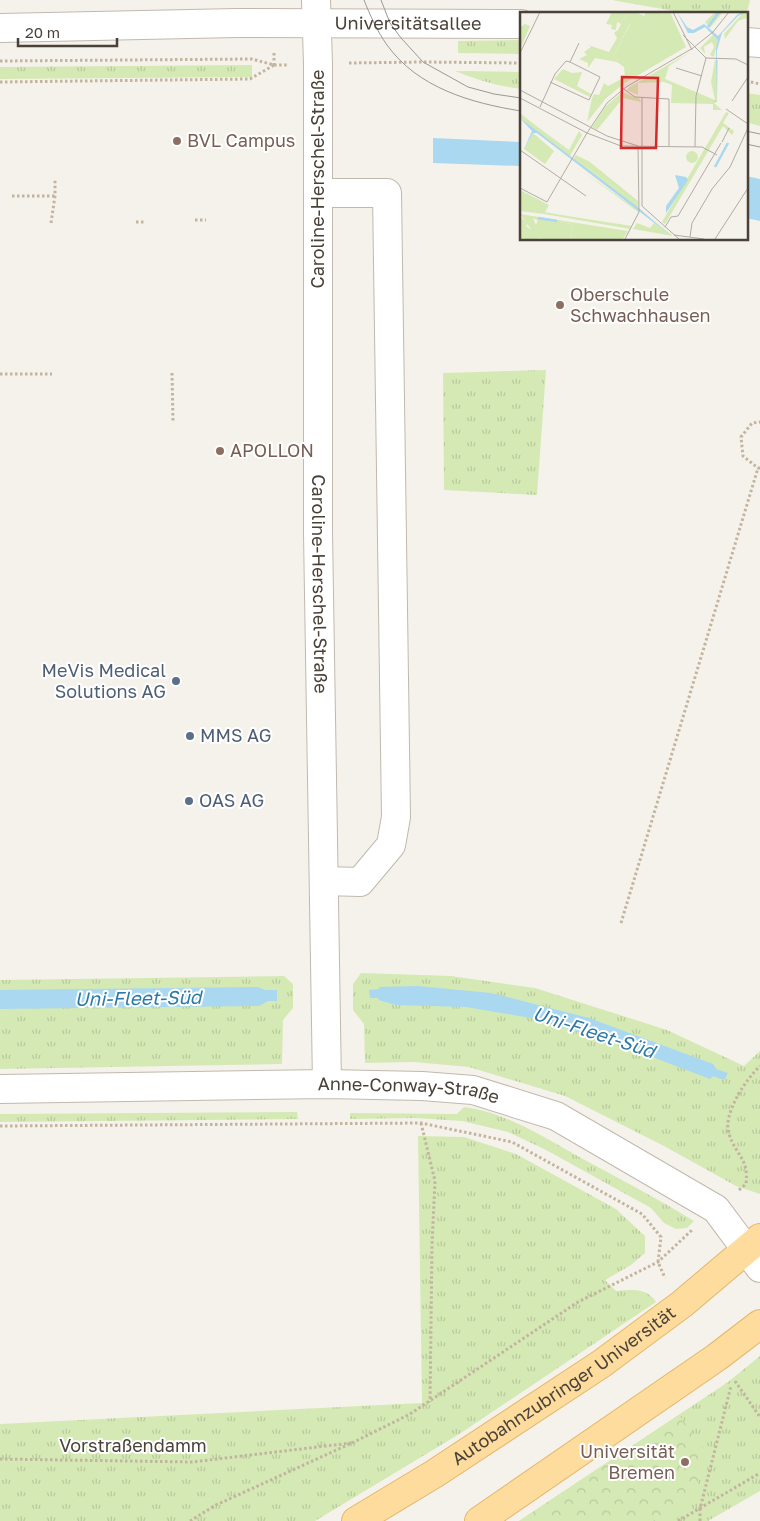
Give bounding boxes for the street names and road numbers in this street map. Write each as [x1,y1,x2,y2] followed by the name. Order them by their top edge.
[334,11,482,34] street label: Universitätsallee
[306,69,328,289] street label: Caroline-Herschel-Straße
[308,474,333,694] street label: Caroline-Herschel-Straße
[318,1072,502,1108] street label: Anne-Conway-Straße
[447,1301,679,1469] street label: Autobahnzubringer Universität
[59,1434,207,1456] street label: Vorstraßendamm

